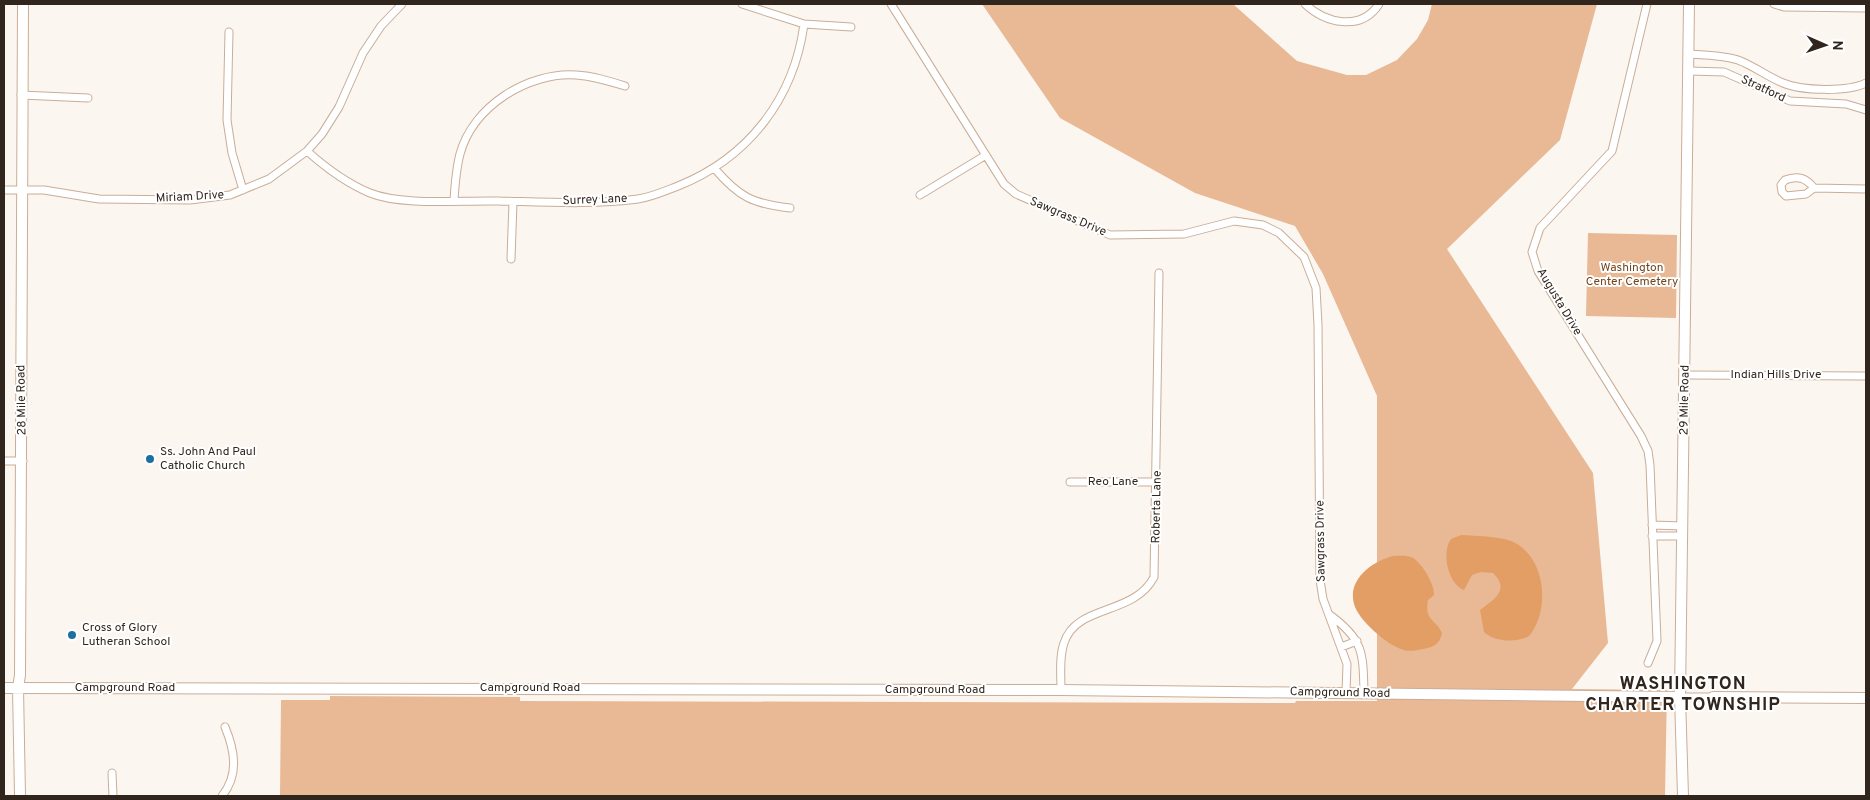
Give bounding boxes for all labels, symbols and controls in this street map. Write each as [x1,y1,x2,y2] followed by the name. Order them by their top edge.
[1800,20,1850,70] north arrow
[1828,40,1845,51] text: N
[1738,72,1788,106] street label: Stratford
[156,187,224,207] street label: Miriam Drive
[562,191,628,209] street label: Surrey Lane
[1027,194,1109,240] street label: Sawgrass Drive
[1586,260,1678,290] park label: Washington Center Cemetery
[1533,265,1585,339] street label: Augusta Drive
[13,365,31,435] street label: 28 Mile Road
[1676,365,1694,435] street label: 29 Mile Road
[1731,367,1821,383] street label: Indian Hills Drive
[160,444,256,474] place label: Ss. John And Paul Catholic Church
[144,453,156,465] marker: Ss. John And Paul Catholic Church
[1148,470,1166,544] street label: Roberta Lane
[1088,474,1138,490] street label: Reo Lane
[1312,500,1330,582] street label: Sawgrass Drive
[82,620,170,650] place label: Cross of Glory Lutheran School
[66,629,78,641] marker: Cross of Glory Lutheran School
[1585,673,1781,717] district label: WASHINGTON CHARTER TOWNSHIP
[75,680,175,696] street label: Campground Road
[480,680,580,696] street label: Campground Road
[885,682,985,698] street label: Campground Road
[1290,684,1390,702] street label: Campground Road

